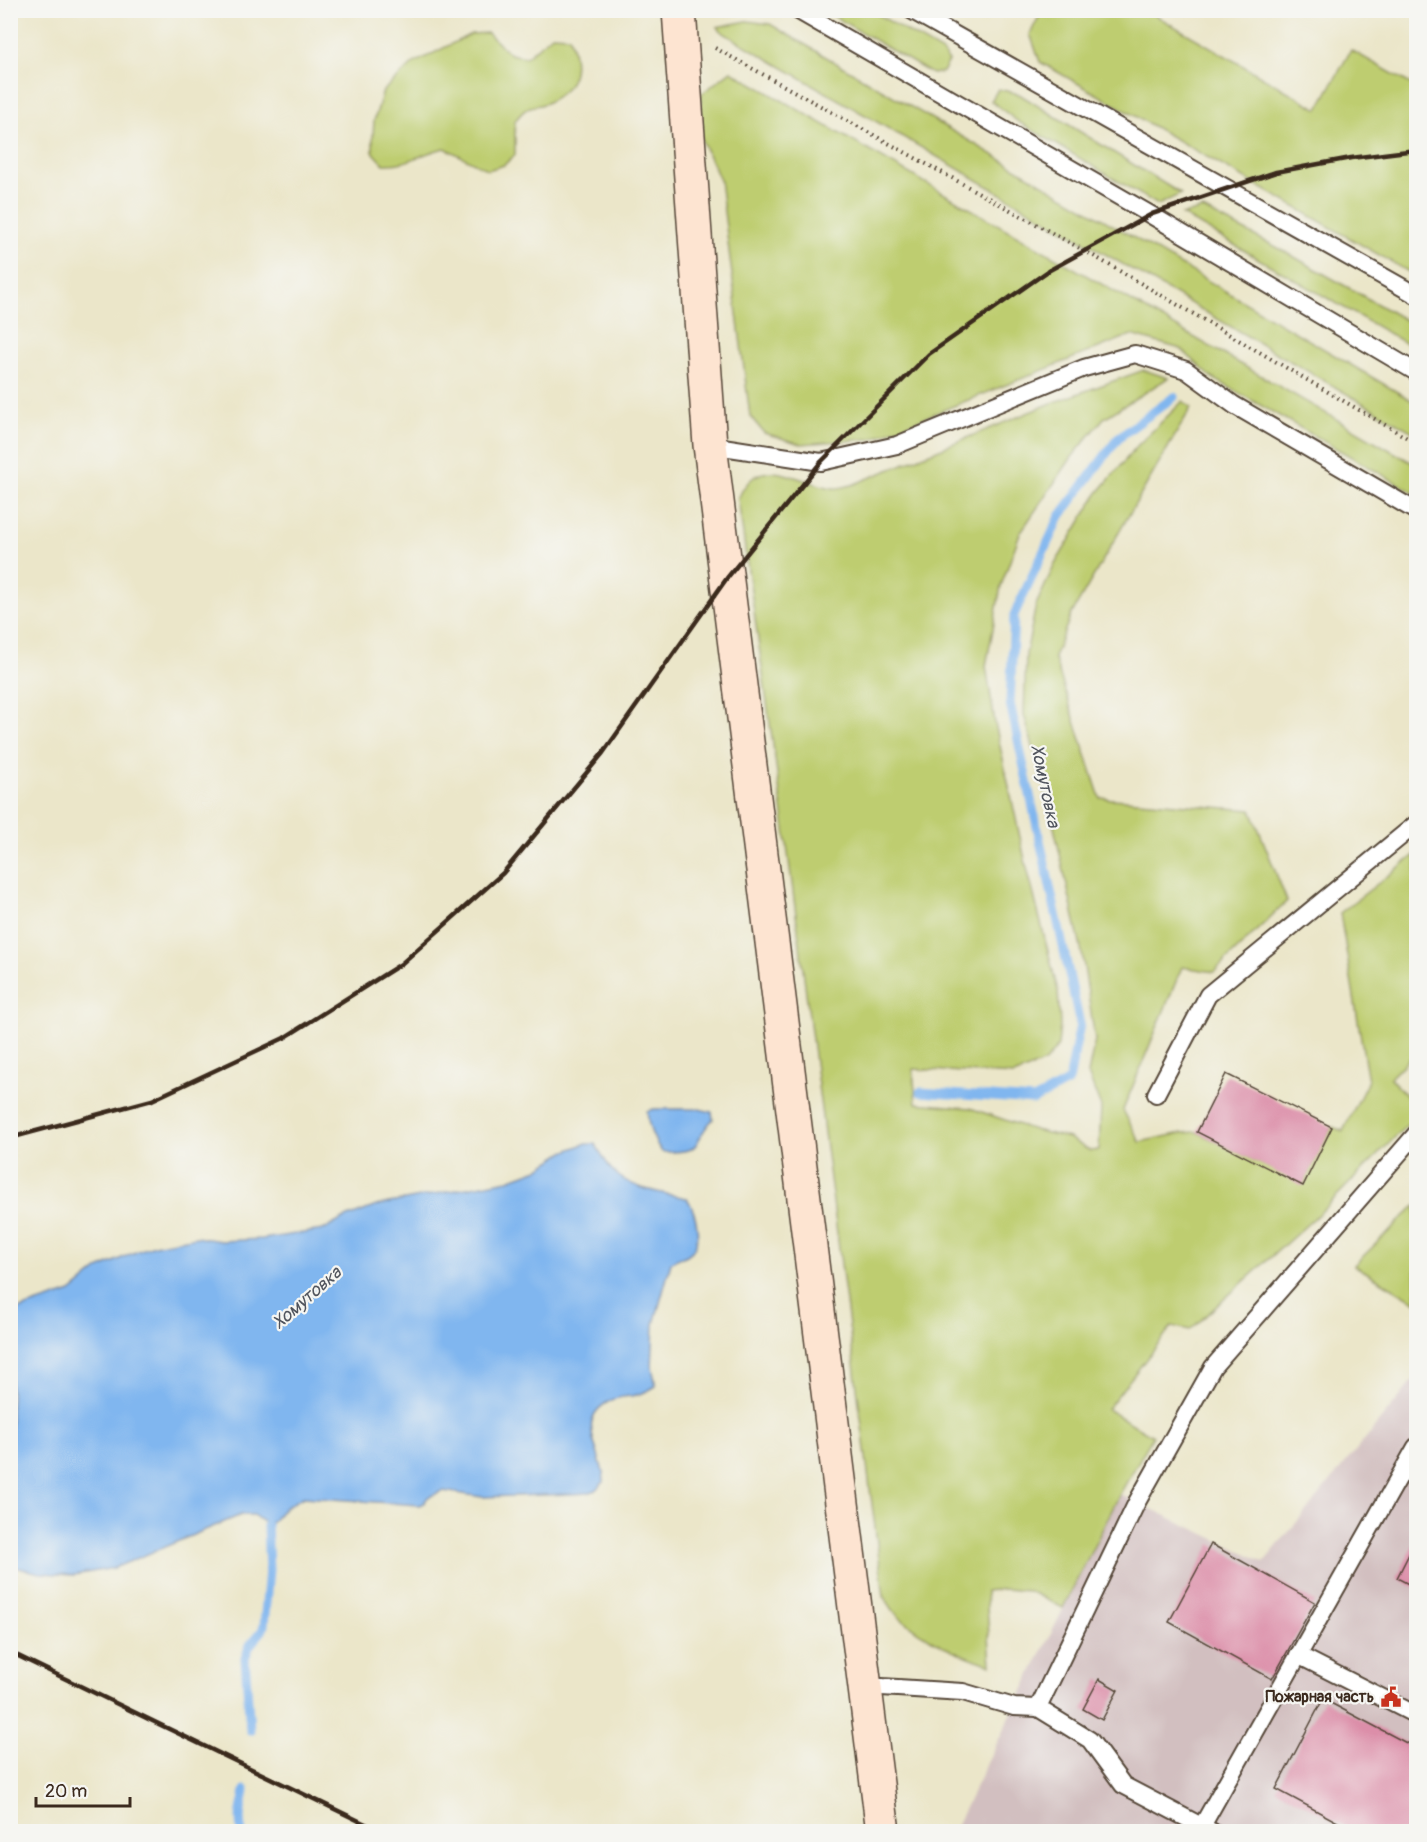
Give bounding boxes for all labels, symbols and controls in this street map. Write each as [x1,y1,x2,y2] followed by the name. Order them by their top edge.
[1025,742,1065,831] water label: Хомутовка
[268,1261,348,1334] water label: Хомутовка
[1379,1685,1403,1709] public building icon: Пожарная часть
[1265,1687,1374,1707] place label: Пожарная часть
[36,1770,130,1808] scale bar
[45,1780,87,1803] text: 20 m

